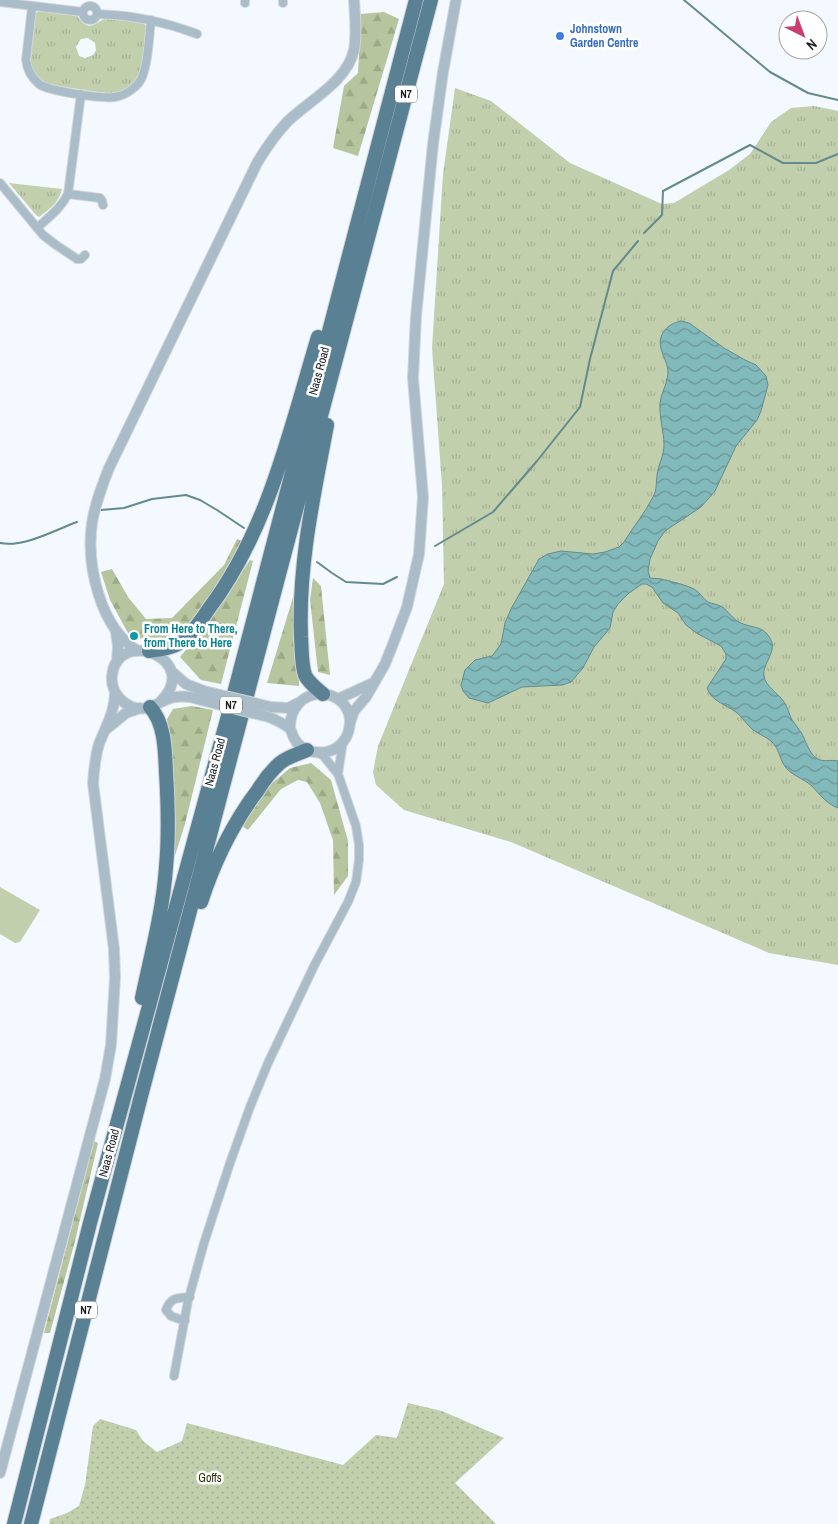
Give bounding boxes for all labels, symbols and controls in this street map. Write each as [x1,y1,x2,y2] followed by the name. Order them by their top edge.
[778,10,828,60] north arrow
[570,21,639,51] place label: Johnstown Garden Centre
[554,30,566,42] marker: Johnstown Garden Centre
[803,35,821,54] text: N
[395,86,417,102] road number: N7
[305,345,333,397] street label: Naas Road
[144,621,238,651] place label: From Here to There, from There to Here
[128,630,140,642] marker: From Here to There, from There to Here
[220,696,242,714] road number: N7
[201,736,229,788] street label: Naas Road
[95,1127,123,1179] street label: Naas Road
[75,1302,97,1318] road number: N7
[198,1470,222,1486] park label: Goffs

